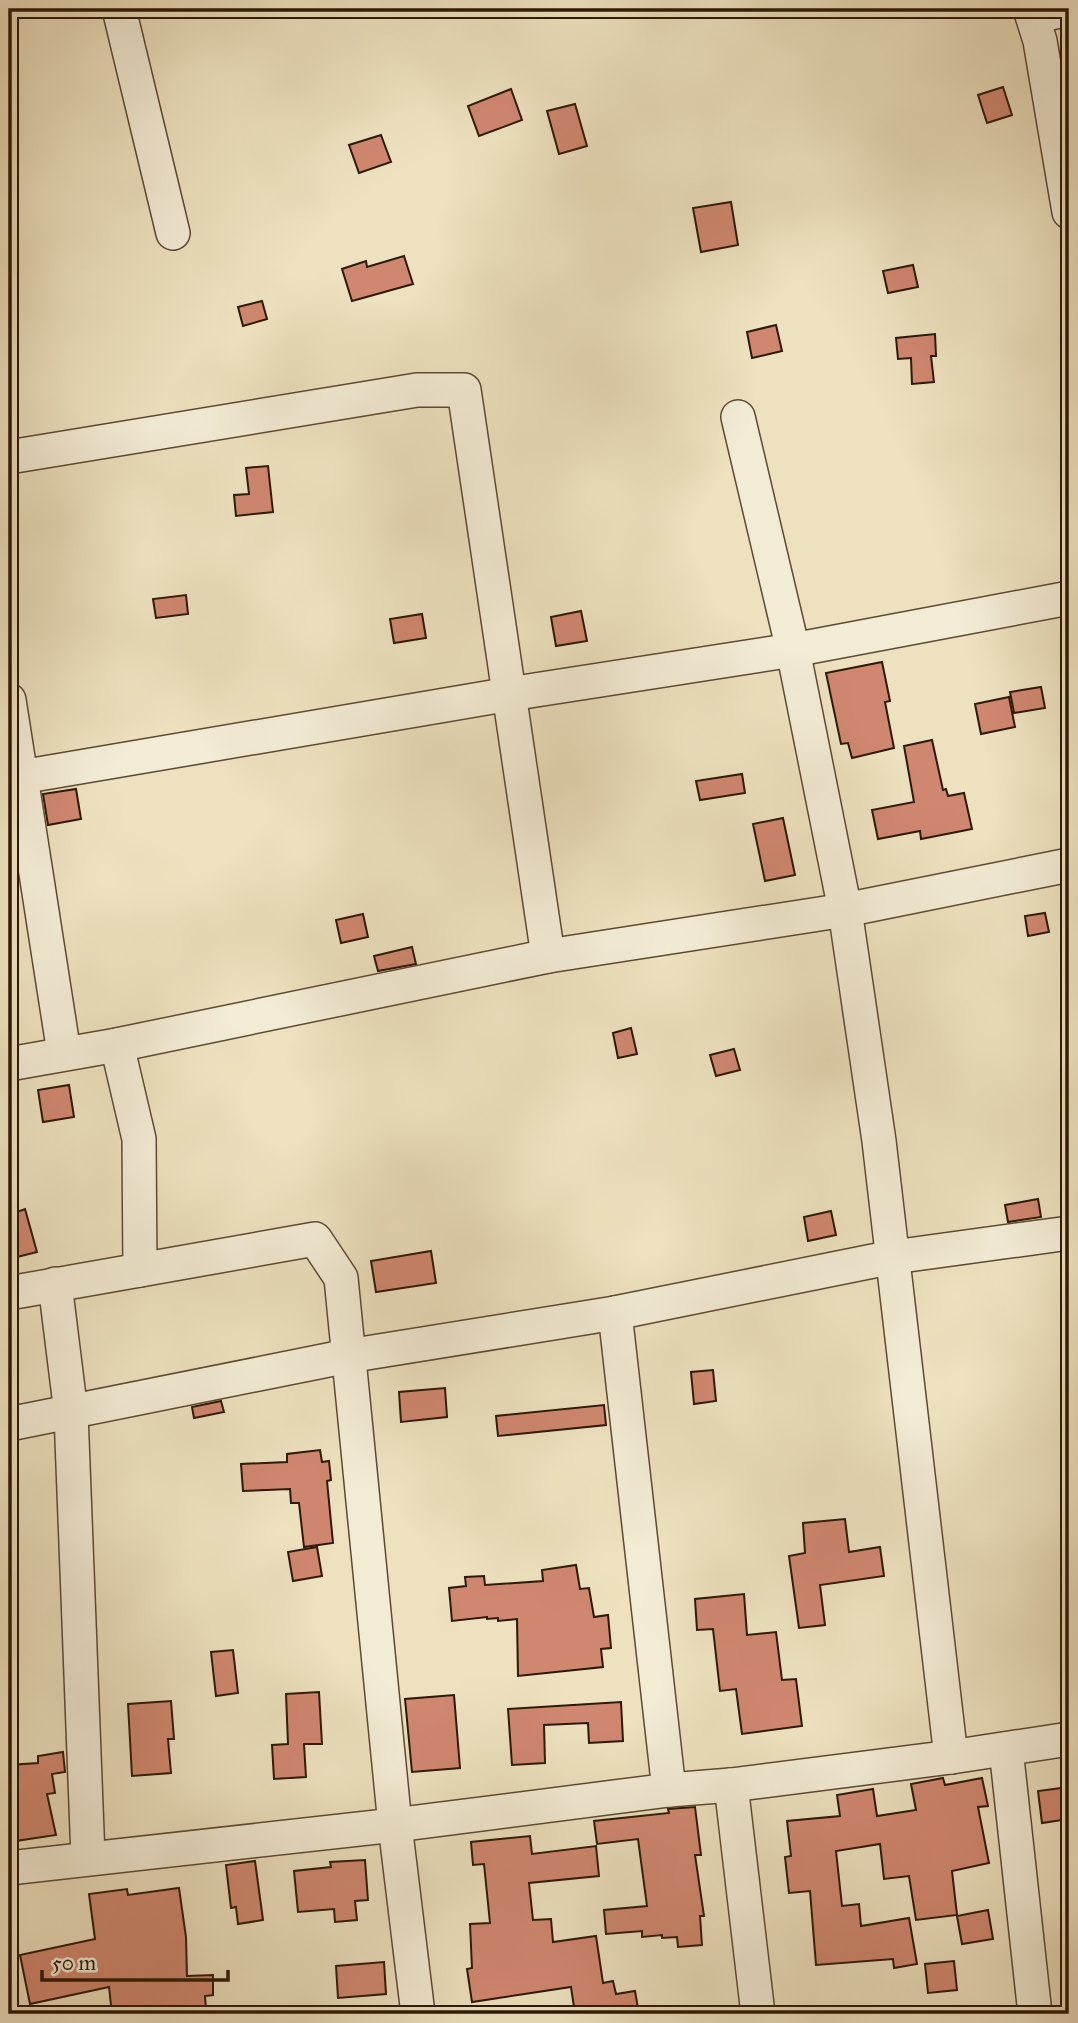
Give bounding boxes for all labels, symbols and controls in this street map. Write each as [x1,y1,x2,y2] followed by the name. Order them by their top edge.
[42,1939,228,1983] scale bar
[52,1950,97,1976] text: 50 m

